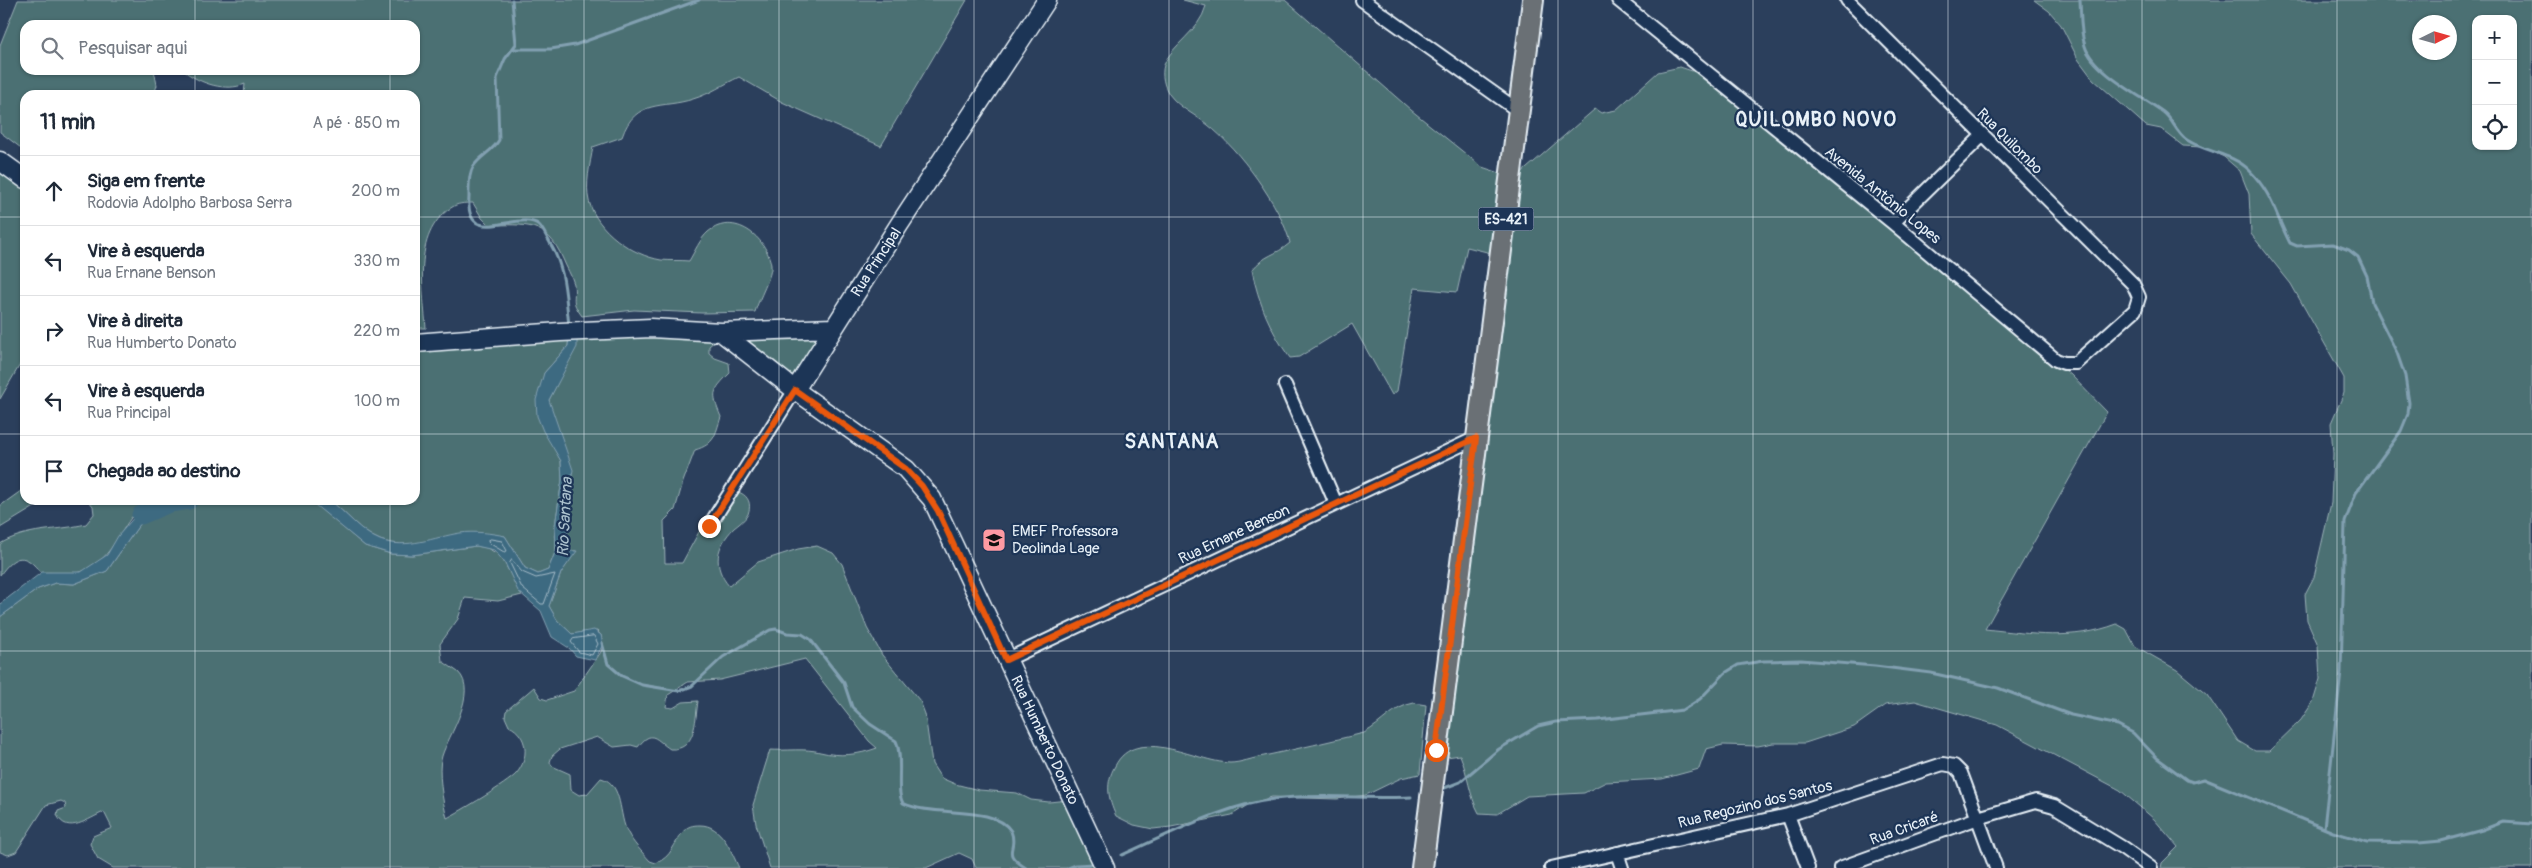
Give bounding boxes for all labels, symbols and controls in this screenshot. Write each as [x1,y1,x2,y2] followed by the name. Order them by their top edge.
[2412,15,2457,60] north arrow
[2472,15,2517,150] map controls
[2472,15,2517,60] button: +
[20,20,420,75] search box
[38,34,66,62] icon: search
[78,36,187,60] text: Pesquisar aqui
[2472,60,2517,105] button: −
[1973,104,2047,178] street label: Rua Quilombo
[2472,105,2517,150] button: locate
[1735,107,1897,132] district label: QUILOMBO NOVO
[40,109,95,136] text: 11 min
[313,113,400,133] text: A pé · 850 m
[1821,143,1945,248] street label: Avenida Antônio Lopes
[87,169,205,193] text: Siga em frente
[40,177,68,205] icon: ahead
[352,181,400,201] text: 200 m
[87,193,292,213] text: Rodovia Adolpho Barbosa Serra
[1478,208,1534,230] road number: ES-421
[847,224,906,300] street label: Rua Principal
[87,239,205,263] text: Vire à esquerda
[40,247,68,275] icon: left
[354,251,400,271] text: 330 m
[87,263,216,283] text: Rua Ernane Benson
[87,309,183,333] text: Vire à direita
[40,317,68,345] icon: right
[354,321,400,341] text: 220 m
[87,333,237,353] text: Rua Humberto Donato
[87,379,205,403] text: Vire à esquerda
[40,387,68,415] icon: left
[354,391,400,411] text: 100 m
[87,403,171,423] text: Rua Principal
[1124,429,1220,454] district label: SANTANA
[40,457,68,485] icon: arrive
[87,459,240,483] text: Chegada ao destino
[553,475,577,557] water label: Rio Santana
[1176,500,1293,569] street label: Rua Ernane Benson
[698,515,721,538] route end
[1012,522,1118,558] place label: EMEF Professora Deolinda Lage
[981,527,1007,553] school or university icon: EMEF Professora Deolinda Lage
[1006,673,1083,808] street label: Rua Humberto Donato
[1425,739,1448,762] route start
[1676,776,1834,833] street label: Rua Regozino dos Santos
[1867,807,1941,850] street label: Rua Cricaré

